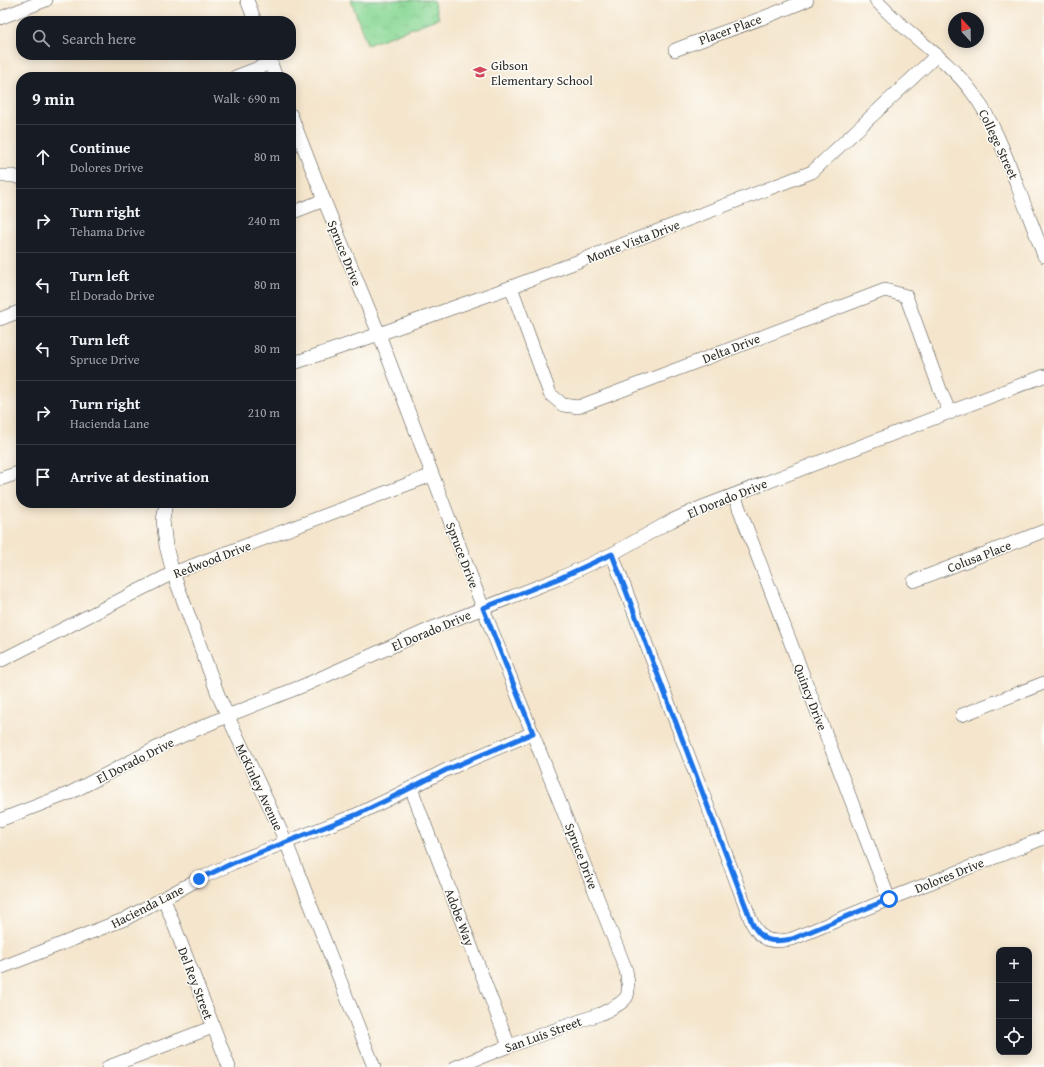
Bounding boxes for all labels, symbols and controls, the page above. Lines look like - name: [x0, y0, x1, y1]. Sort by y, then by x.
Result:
- street label: Placer Place: [696, 9, 764, 50]
- north arrow: [948, 12, 984, 48]
- search box: [16, 16, 296, 60]
- icon: search: [30, 27, 52, 49]
- text: Search here: [62, 28, 136, 49]
- place label: Gibson Elementary School: [491, 56, 593, 90]
- school or university icon: Gibson Elementary School: [472, 64, 488, 80]
- text: 9 min: [32, 86, 74, 111]
- text: Walk · 690 m: [213, 89, 280, 108]
- street label: College Street: [974, 106, 1023, 183]
- text: Continue: [70, 137, 131, 158]
- icon: ahead: [32, 146, 54, 168]
- text: 80 m: [254, 147, 280, 166]
- text: Dolores Drive: [70, 158, 143, 177]
- text: Turn right: [70, 201, 141, 222]
- icon: right: [32, 210, 54, 232]
- text: 240 m: [248, 211, 280, 230]
- street label: Monte Vista Drive: [584, 215, 682, 268]
- street label: Spruce Drive: [323, 217, 366, 289]
- text: Tehama Drive: [70, 222, 145, 241]
- text: Turn left: [70, 265, 129, 286]
- icon: left: [32, 274, 54, 296]
- text: 80 m: [254, 275, 280, 294]
- text: El Dorado Drive: [70, 286, 155, 305]
- text: Turn left: [70, 329, 129, 350]
- street label: Delta Drive: [700, 329, 763, 368]
- icon: left: [32, 338, 54, 360]
- text: 80 m: [254, 339, 280, 358]
- text: Spruce Drive: [70, 350, 140, 369]
- text: Turn right: [70, 393, 141, 414]
- icon: right: [32, 402, 54, 424]
- text: 210 m: [248, 403, 280, 422]
- text: Hacienda Lane: [70, 414, 149, 433]
- icon: arrive: [32, 466, 54, 488]
- text: Arrive at destination: [70, 466, 209, 487]
- street label: El Dorado Drive: [684, 474, 770, 523]
- street label: Spruce Drive: [441, 519, 484, 591]
- street label: Redwood Drive: [171, 536, 254, 583]
- street label: Colusa Place: [944, 536, 1014, 577]
- street label: El Dorado Drive: [389, 605, 474, 656]
- street label: Quincy Drive: [789, 661, 832, 733]
- street label: El Dorado Drive: [93, 733, 177, 788]
- street label: McKinley Avenue: [231, 741, 288, 834]
- street label: Spruce Drive: [560, 820, 603, 892]
- street label: Dolores Drive: [912, 853, 987, 898]
- route end: [190, 870, 208, 888]
- street label: Hacienda Lane: [108, 880, 187, 933]
- street label: Adobe Way: [440, 886, 479, 949]
- route start: [880, 890, 898, 908]
- street label: Del Rey Street: [173, 944, 218, 1023]
- map controls: [996, 947, 1032, 1055]
- button: +: [996, 947, 1032, 983]
- button: −: [996, 983, 1032, 1019]
- street label: San Luis Street: [502, 1012, 585, 1057]
- button: locate: [996, 1019, 1032, 1055]

